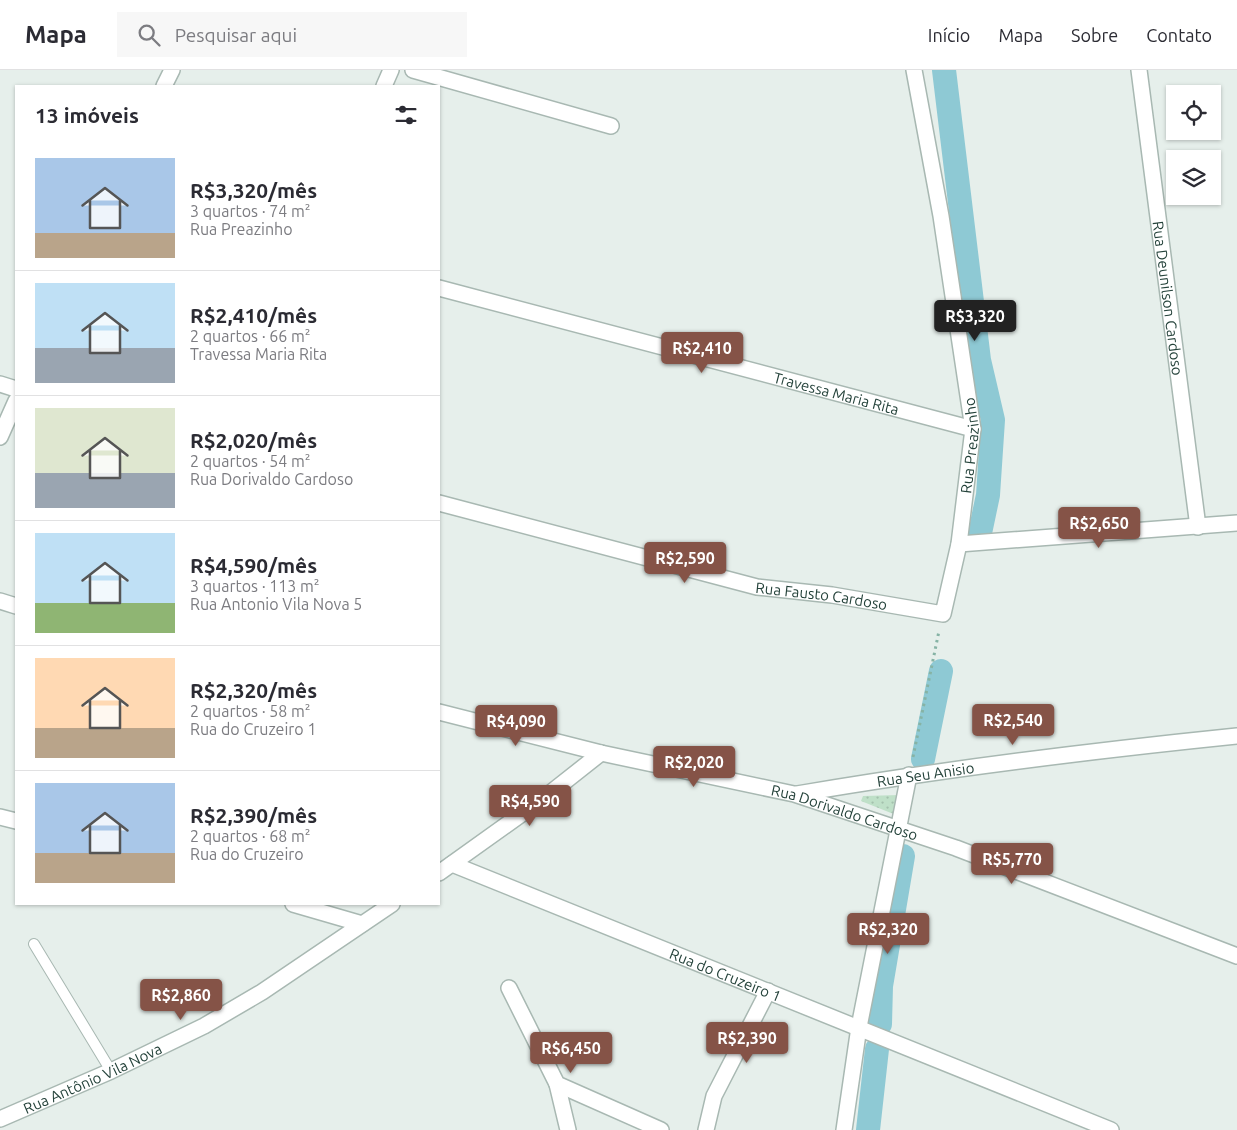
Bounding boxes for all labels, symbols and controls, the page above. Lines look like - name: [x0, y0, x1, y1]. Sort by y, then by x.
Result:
- search box: [117, 12, 467, 57]
- text: Mapa: [25, 21, 87, 48]
- icon: search: [135, 21, 163, 49]
- text: Pesquisar aqui: [175, 24, 297, 46]
- text: Início: [928, 25, 970, 45]
- text: Mapa: [998, 25, 1043, 45]
- text: Sobre: [1071, 25, 1118, 45]
- text: Contato: [1146, 25, 1212, 45]
- map controls: [1166, 85, 1221, 205]
- button: locate: [1166, 85, 1221, 140]
- icon: filters: [392, 101, 420, 129]
- text: 13 imóveis: [35, 103, 139, 127]
- button: layers: [1166, 150, 1221, 205]
- icon: home: [75, 178, 135, 238]
- text: R$3,320/mês: [190, 178, 317, 202]
- text: 3 quartos · 74 m²: [190, 202, 311, 220]
- text: Rua Preazinho: [190, 220, 293, 238]
- street label: Rua Deunilson Cardoso: [1150, 220, 1187, 376]
- pin: R$3,320: [929, 300, 1021, 342]
- icon: home: [75, 303, 135, 363]
- text: R$2,410/mês: [190, 303, 317, 327]
- text: R$3,320: [945, 307, 1005, 325]
- text: 2 quartos · 66 m²: [190, 327, 311, 345]
- pin: R$2,410: [656, 332, 748, 374]
- text: R$2,410: [672, 339, 732, 357]
- text: Travessa Maria Rita: [190, 345, 327, 363]
- street label: Travessa Maria Rita: [772, 368, 901, 418]
- street label: Rua Preazinho: [957, 397, 982, 494]
- icon: home: [75, 428, 135, 488]
- text: R$2,020/mês: [190, 428, 317, 452]
- text: 2 quartos · 54 m²: [190, 452, 311, 470]
- text: Rua Dorivaldo Cardoso: [190, 470, 353, 488]
- pin: R$2,650: [1053, 506, 1145, 549]
- text: R$2,650: [1069, 514, 1129, 532]
- pin: R$2,590: [639, 542, 731, 584]
- text: R$2,590: [655, 549, 715, 567]
- icon: home: [75, 553, 135, 613]
- text: R$4,590/mês: [190, 553, 317, 577]
- text: 3 quartos · 113 m²: [190, 577, 320, 595]
- street label: Rua Fausto Cardoso: [755, 578, 889, 613]
- text: Rua Antonio Vila Nova 5: [190, 595, 362, 613]
- icon: home: [75, 678, 135, 738]
- text: R$2,320/mês: [190, 678, 317, 702]
- text: 2 quartos · 58 m²: [190, 702, 311, 720]
- pin: R$4,090: [470, 704, 562, 747]
- pin: R$2,540: [967, 704, 1059, 746]
- text: R$2,540: [983, 711, 1043, 729]
- text: R$4,090: [486, 712, 546, 730]
- text: Rua do Cruzeiro 1: [190, 720, 316, 738]
- pin: R$2,020: [648, 746, 740, 788]
- text: R$2,020: [664, 753, 724, 771]
- street label: Rua Seu Anisio: [876, 758, 975, 789]
- street label: Rua Dorivaldo Cardoso: [770, 781, 920, 843]
- pin: R$4,590: [484, 784, 576, 827]
- text: R$4,590: [500, 792, 560, 810]
- icon: home: [75, 803, 135, 863]
- text: R$2,390/mês: [190, 803, 317, 827]
- text: 2 quartos · 68 m²: [190, 827, 311, 845]
- pin: R$5,770: [966, 842, 1058, 885]
- text: Rua do Cruzeiro: [190, 845, 304, 863]
- text: R$5,770: [982, 850, 1042, 868]
- pin: R$2,320: [842, 912, 934, 955]
- text: R$2,320: [858, 920, 918, 938]
- street label: Rua do Cruzeiro 1: [667, 944, 784, 1005]
- pin: R$2,860: [135, 978, 227, 1021]
- text: R$2,860: [151, 986, 211, 1004]
- pin: R$2,390: [701, 1022, 793, 1064]
- text: R$2,390: [717, 1029, 777, 1047]
- pin: R$6,450: [525, 1032, 617, 1074]
- street label: Rua Antônio Vila Nova: [21, 1039, 164, 1116]
- text: R$6,450: [541, 1039, 601, 1057]

